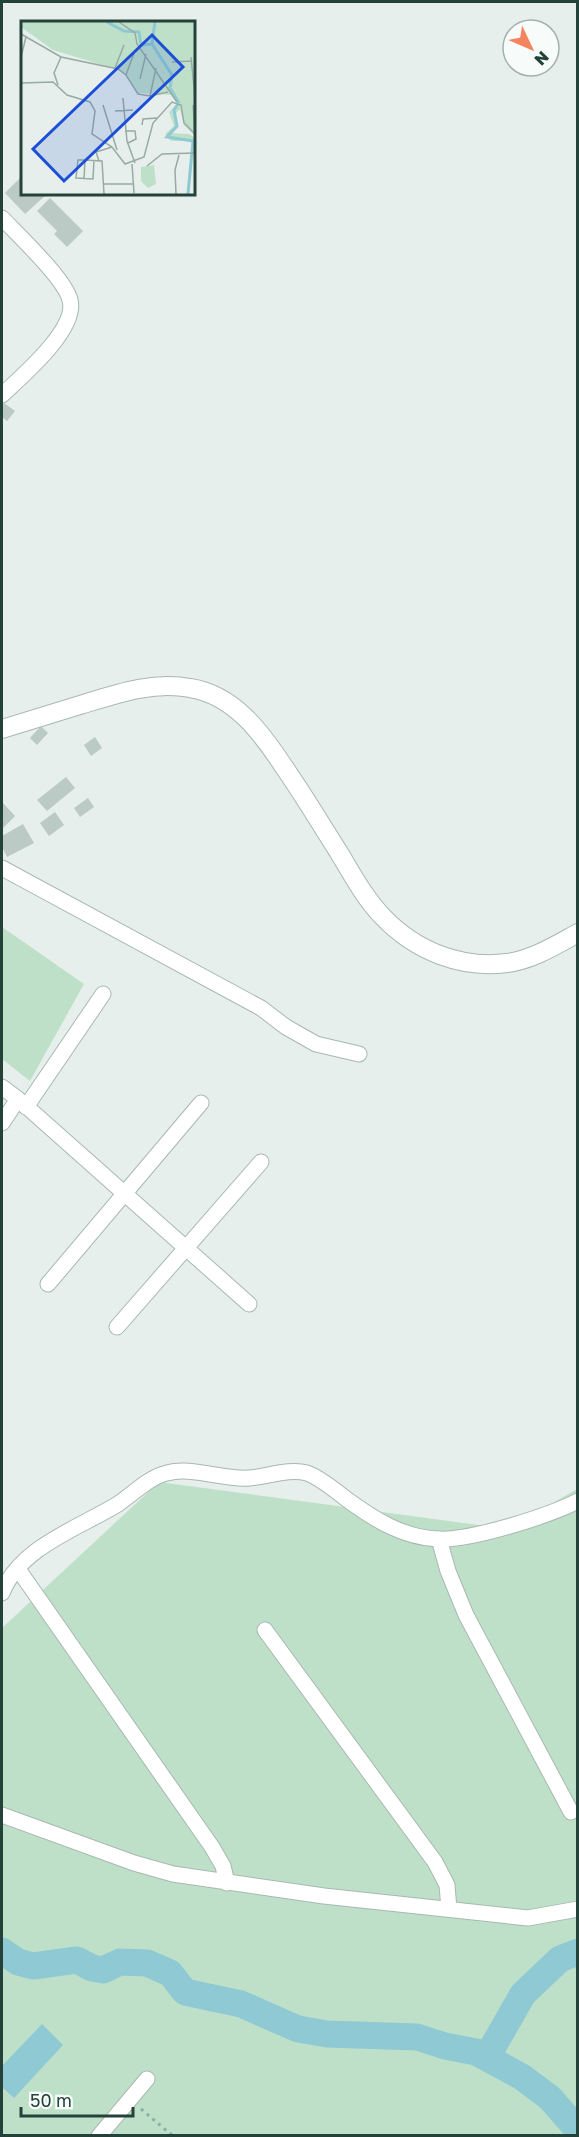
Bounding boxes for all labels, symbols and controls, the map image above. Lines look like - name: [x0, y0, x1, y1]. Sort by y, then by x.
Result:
- north arrow: [501, 18, 561, 78]
- inset map: [21, 21, 195, 195]
- text: N: [530, 47, 553, 70]
- scale bar: [21, 2080, 134, 2118]
- text: 50 m: [30, 2089, 72, 2111]

